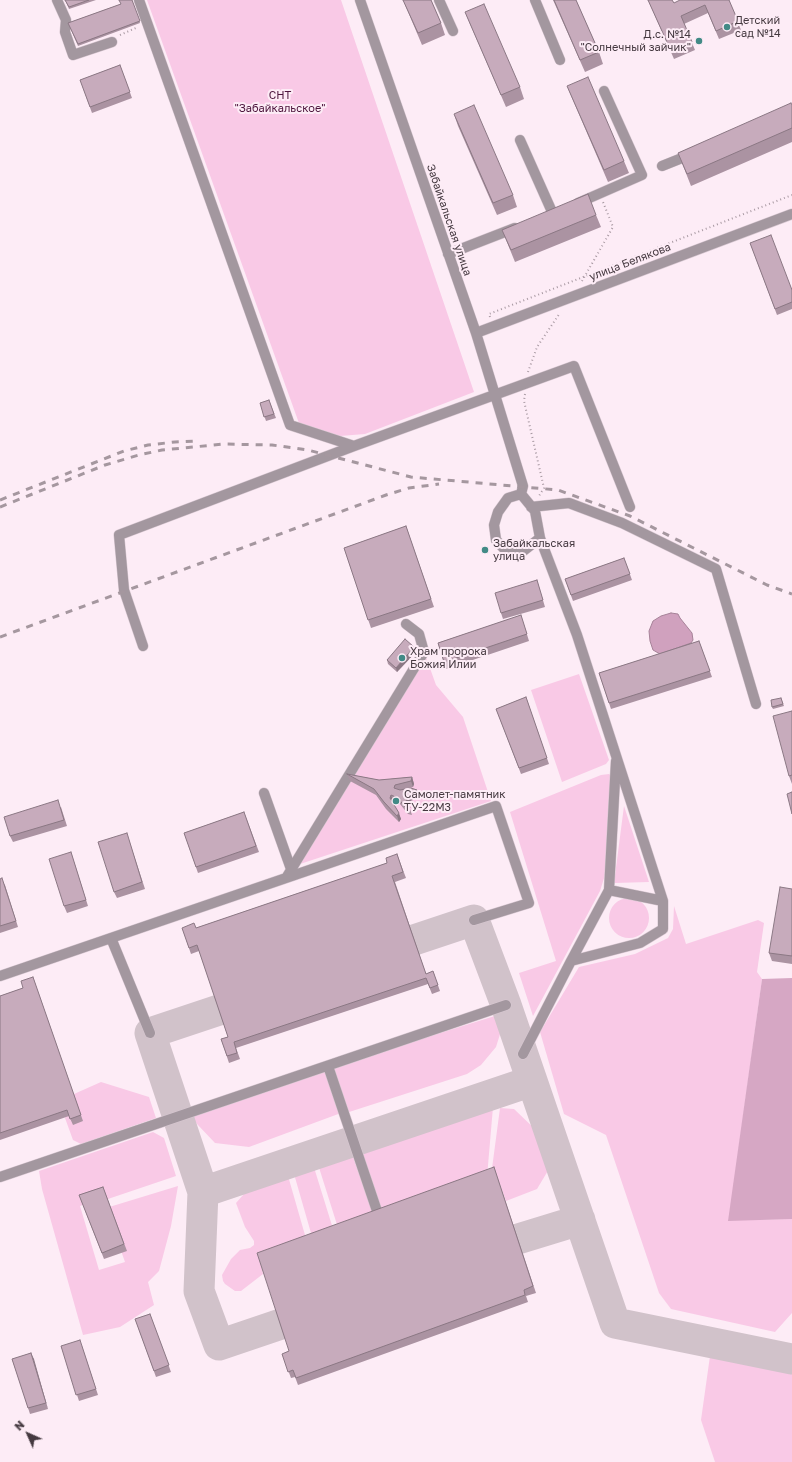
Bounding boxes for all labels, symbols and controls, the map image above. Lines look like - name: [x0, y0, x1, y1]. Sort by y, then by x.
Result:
- place label: Детский сад №14: [735, 14, 781, 40]
- marker: Детский сад №14: [722, 22, 732, 32]
- place label: Д.с. №14 "Солнечный зайчик": [581, 28, 691, 54]
- marker: Д.с. №14 "Солнечный зайчик": [694, 36, 704, 46]
- park label: СНТ "Забайкальское": [234, 89, 326, 115]
- street label: Забайкальская улица: [424, 162, 474, 278]
- street label: улица Белякова: [587, 240, 673, 284]
- place label: Забайкальская улица: [493, 537, 575, 563]
- marker: Забайкальская улица: [480, 545, 490, 555]
- place label: Храм пророка Божия Илии: [410, 645, 487, 671]
- marker: Храм пророка Божия Илии: [397, 653, 407, 663]
- place label: Самолет-памятник ТУ-22М3: [404, 788, 506, 814]
- marker: Самолет-памятник ТУ-22М3: [391, 796, 401, 806]
- north arrow: [8, 1414, 48, 1454]
- text: N: [12, 1418, 27, 1433]

